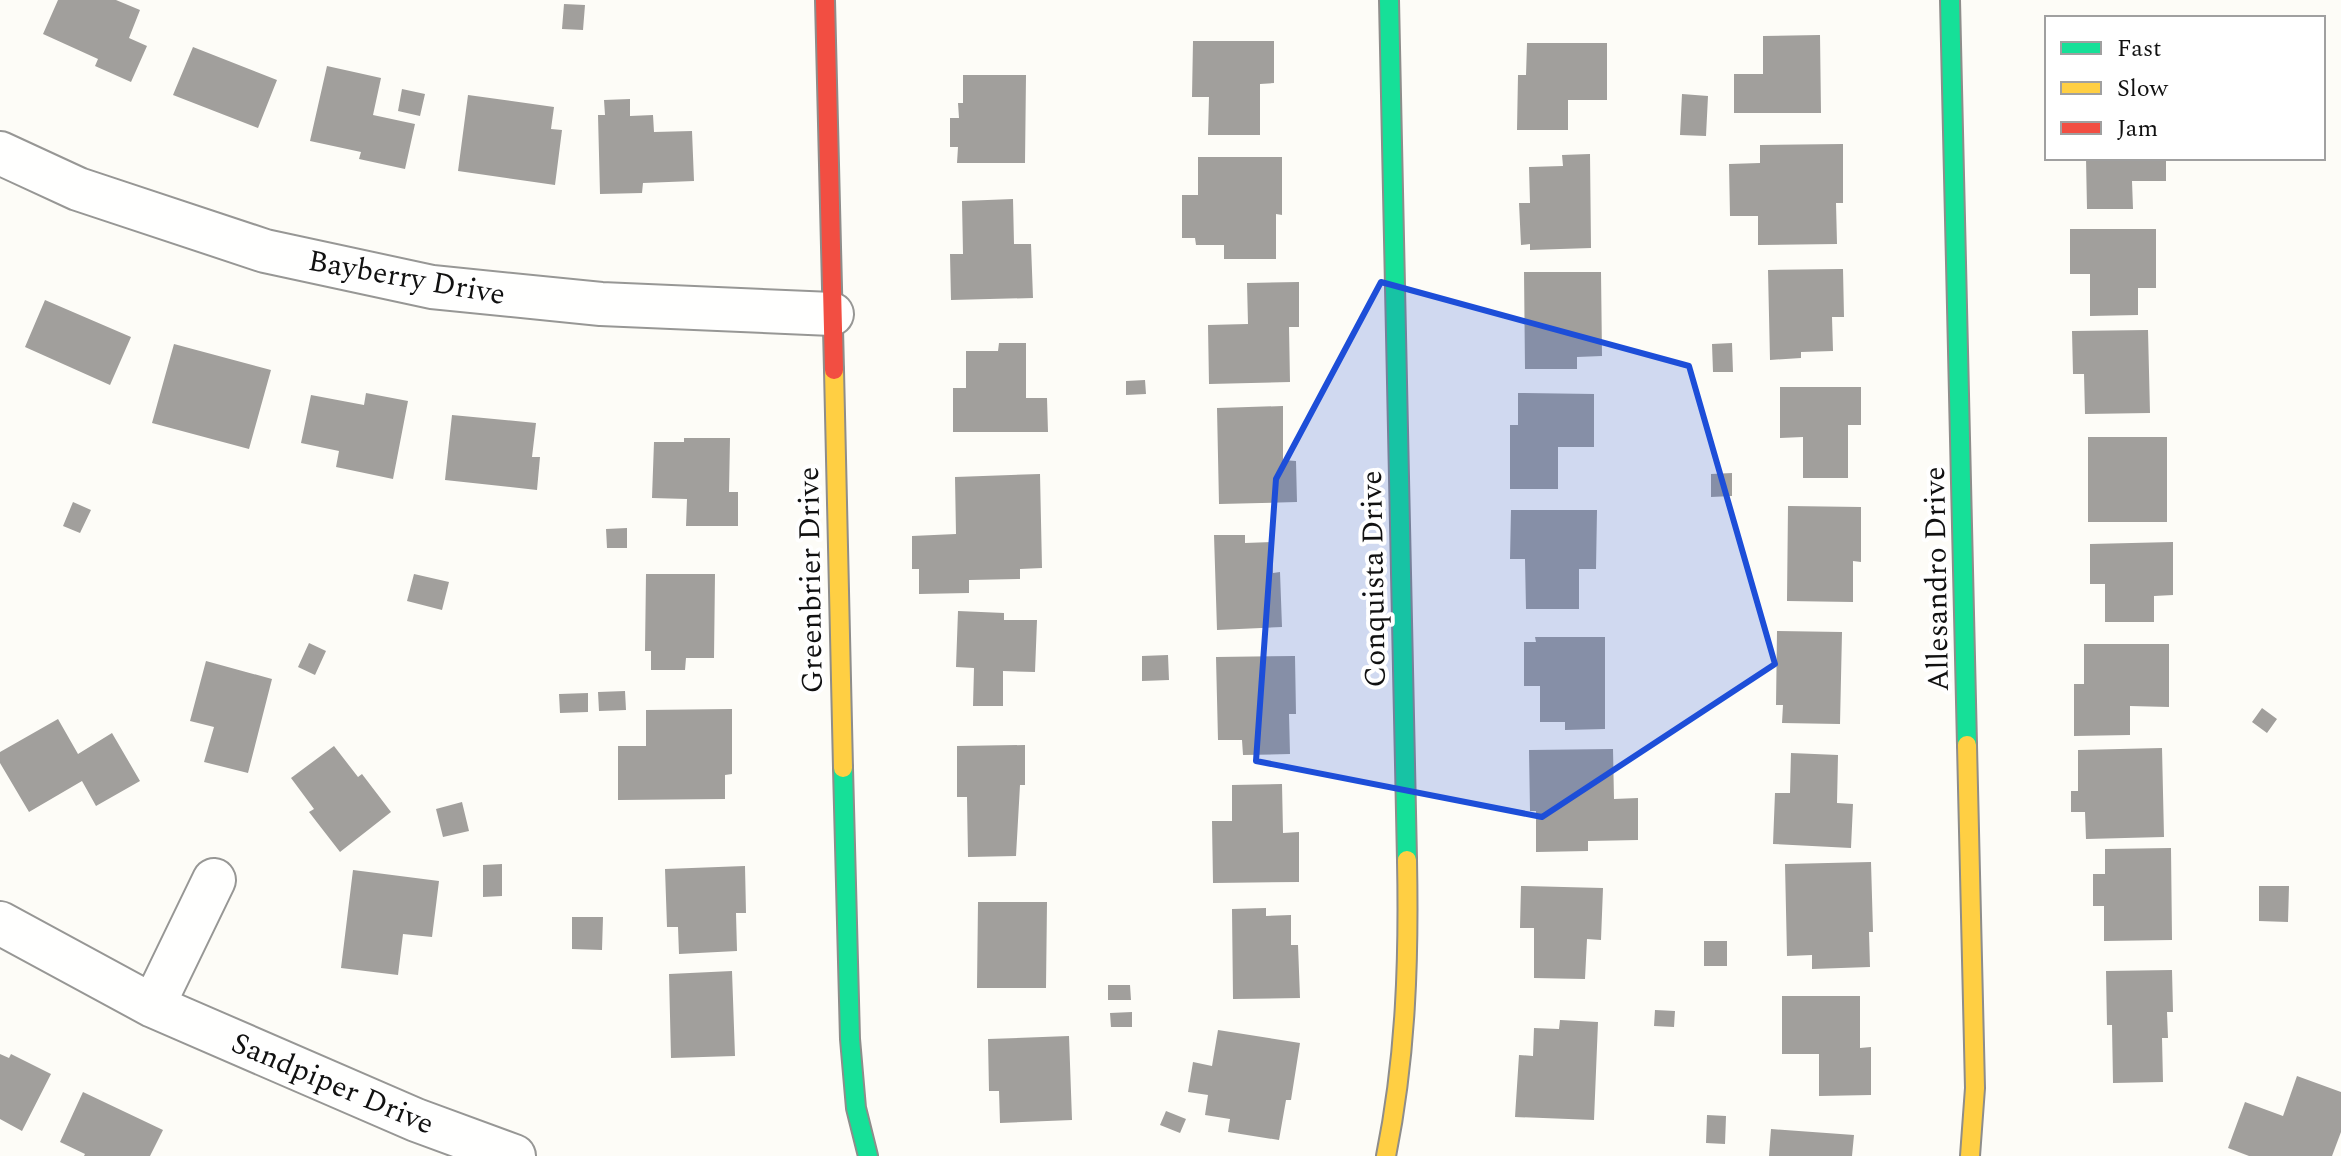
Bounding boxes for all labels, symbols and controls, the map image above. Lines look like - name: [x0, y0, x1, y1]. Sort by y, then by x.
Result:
- legend: [2045, 16, 2325, 160]
- text: Fast: [2117, 31, 2162, 67]
- text: Slow: [2117, 71, 2169, 107]
- text: Jam: [2117, 111, 2158, 147]
- street label: Bayberry Drive: [305, 238, 509, 318]
- street label: Greenbrier Drive: [786, 466, 836, 694]
- street label: Allesandro Drive: [1912, 466, 1962, 692]
- street label: Conquista Drive: [1349, 470, 1399, 688]
- street label: Sandpiper Drive: [224, 1020, 441, 1147]

